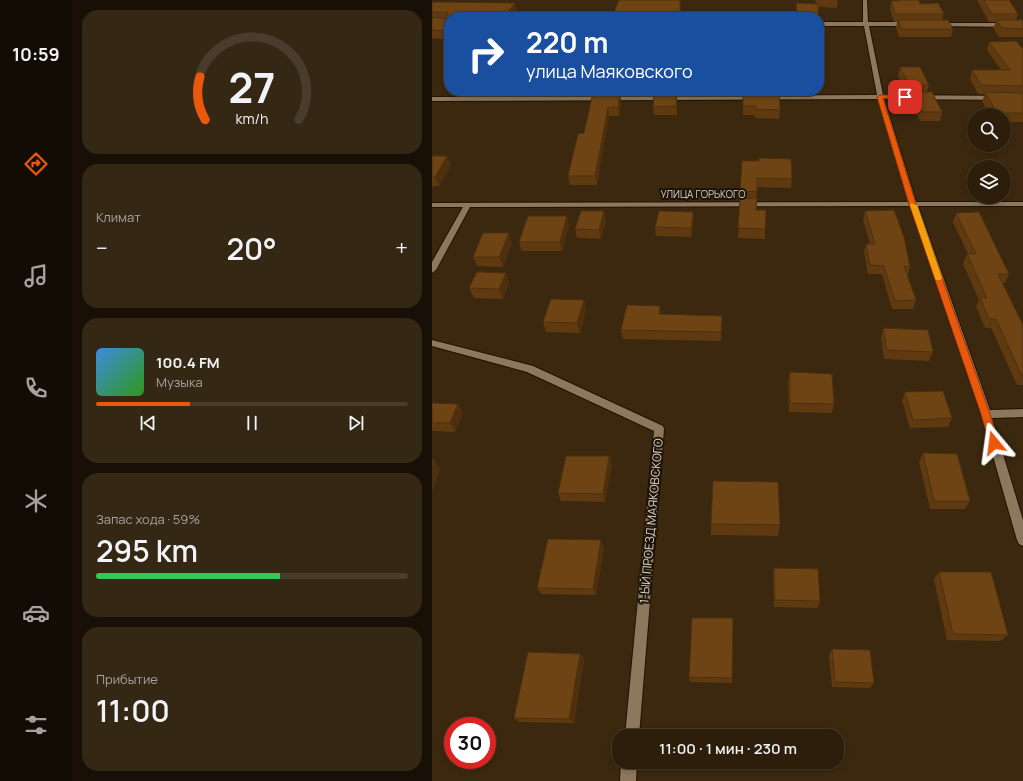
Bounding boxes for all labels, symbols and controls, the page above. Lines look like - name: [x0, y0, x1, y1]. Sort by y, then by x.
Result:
- text: 220 m: [526, 23, 609, 61]
- icon: right: [460, 28, 512, 80]
- text: 10:59: [12, 42, 60, 66]
- text: 27: [229, 59, 275, 115]
- text: улица Маяковского: [526, 59, 693, 83]
- pin: [888, 80, 922, 114]
- icon: arrive: [894, 86, 916, 108]
- map controls: [967, 108, 1011, 204]
- button: search: [967, 108, 1011, 152]
- text: km/h: [235, 109, 269, 128]
- icon: directions: [22, 150, 50, 178]
- button: layers: [967, 160, 1011, 204]
- street label: УЛИЦА ГОРЬКОГО: [661, 187, 745, 201]
- text: Климат: [96, 208, 141, 226]
- text: 20°: [226, 228, 277, 269]
- text: −: [96, 233, 108, 263]
- text: +: [395, 233, 408, 263]
- icon: music: [22, 262, 50, 290]
- text: 100.4 FM: [156, 352, 220, 373]
- text: Музыка: [156, 373, 203, 391]
- icon: phone: [22, 374, 50, 402]
- icon: previous: [137, 412, 159, 434]
- icon: pause: [241, 412, 263, 434]
- icon: next: [345, 412, 367, 434]
- position arrow: [973, 422, 1015, 464]
- street label: 1-ЫЙ ПРОЕЗД МАЯКОВСКОГО: [635, 437, 667, 604]
- icon: climate: [22, 487, 50, 515]
- text: Запас хода · 59%: [96, 510, 200, 528]
- text: 295 km: [96, 530, 198, 571]
- icon: car: [22, 599, 50, 627]
- text: Прибытие: [96, 670, 158, 688]
- text: 11:00: [96, 690, 170, 731]
- icon: filters: [22, 711, 50, 739]
- speed limit sign: 30: [444, 717, 496, 769]
- text: 11:00 · 1 мин · 230 m: [659, 738, 797, 759]

